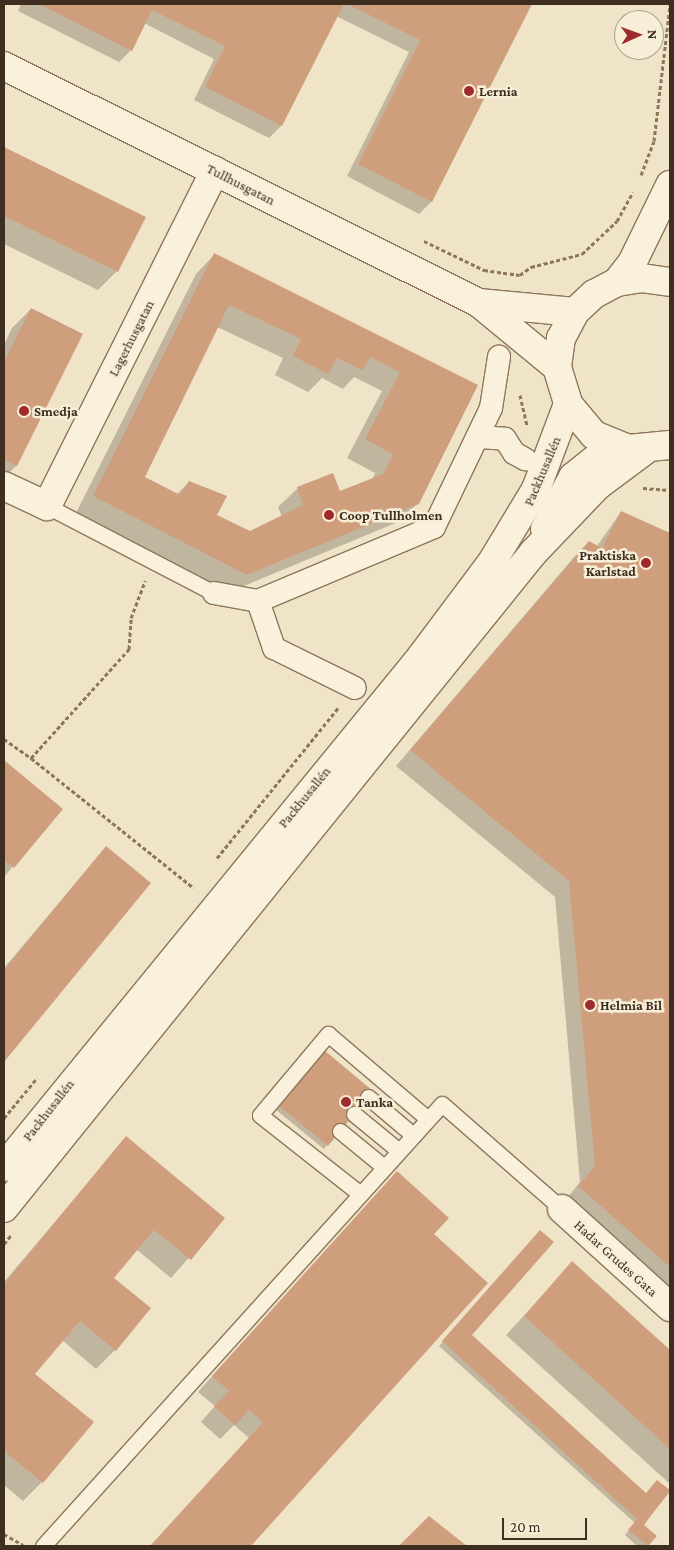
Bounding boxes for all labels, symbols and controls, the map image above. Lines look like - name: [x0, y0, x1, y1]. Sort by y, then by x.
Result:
- north arrow: [614, 10, 664, 60]
- text: N: [645, 29, 661, 40]
- place label: Lernia: [479, 83, 518, 99]
- marker: Lernia: [463, 85, 475, 97]
- street label: Tullhusgatan: [204, 160, 278, 208]
- street label: Lagerhusgatan: [105, 297, 157, 379]
- place label: Smedja: [34, 403, 78, 419]
- marker: Smedja: [18, 405, 30, 417]
- street label: Packhusallén: [520, 434, 564, 508]
- place label: Coop Tullholmen: [339, 507, 443, 523]
- marker: Coop Tullholmen: [323, 509, 335, 521]
- place label: Praktiska Karlstad: [579, 547, 636, 580]
- marker: Praktiska Karlstad: [640, 557, 652, 569]
- street label: Packhusallén: [274, 763, 334, 831]
- place label: Helmia Bil: [600, 997, 662, 1013]
- marker: Helmia Bil: [584, 999, 596, 1011]
- street label: Packhusallén: [19, 1076, 77, 1144]
- place label: Tanka: [356, 1094, 393, 1110]
- marker: Tanka: [340, 1096, 352, 1108]
- street label: Hadar Grudes Gata: [571, 1216, 661, 1300]
- scale bar: [504, 1508, 589, 1540]
- text: 20 m: [510, 1519, 541, 1535]

